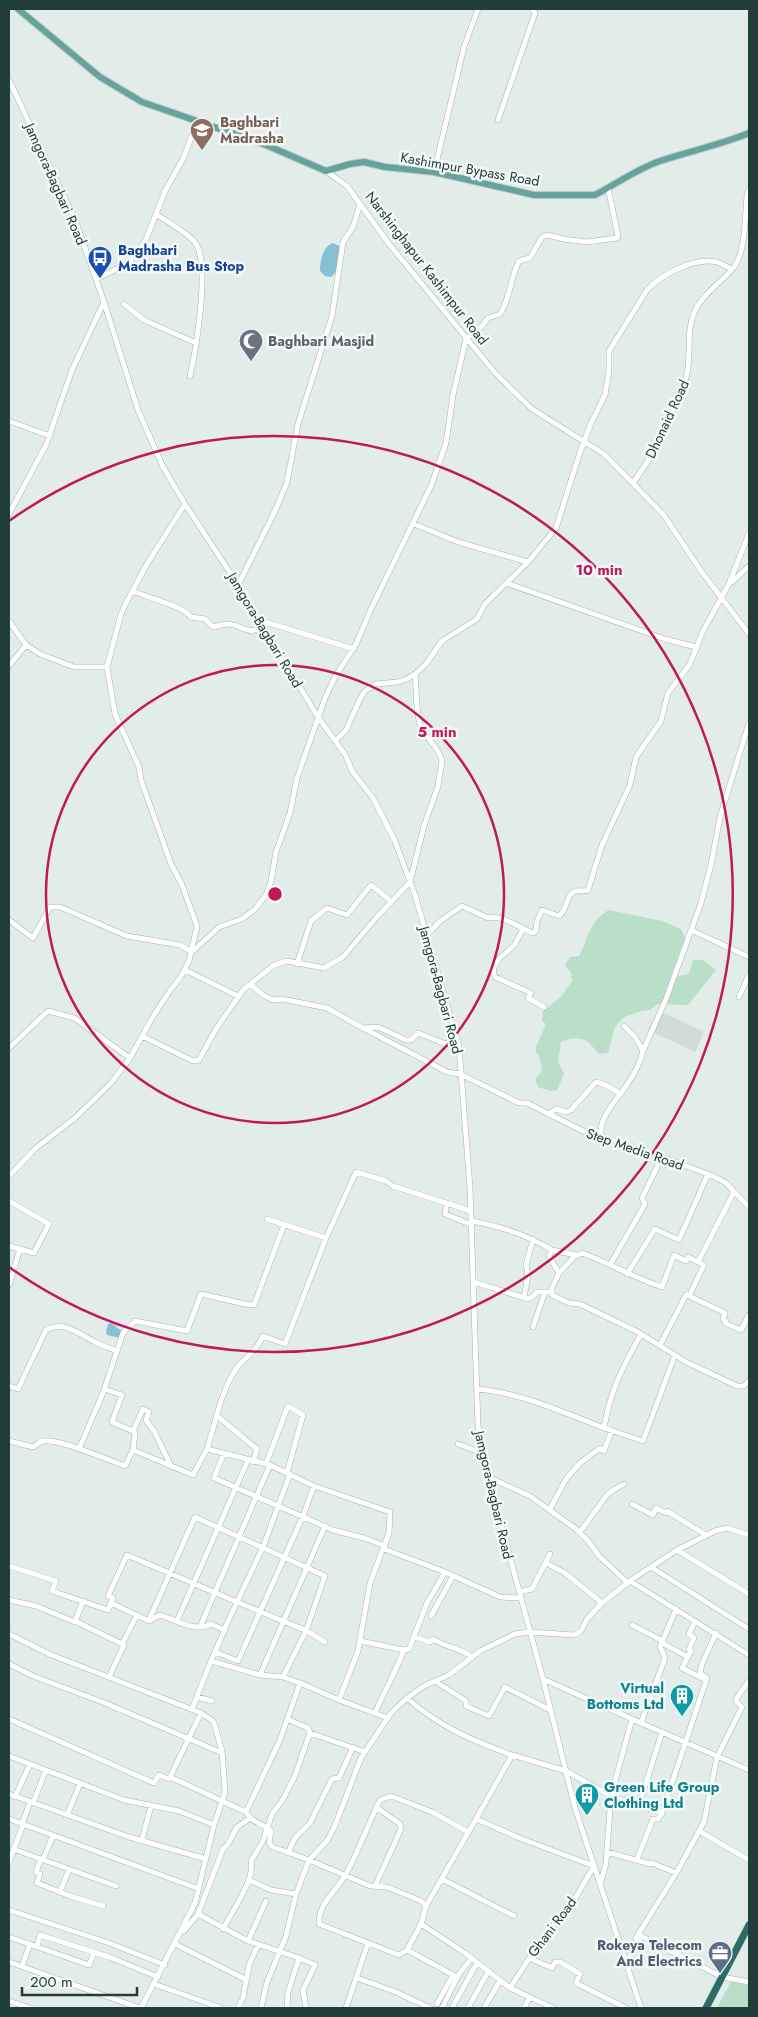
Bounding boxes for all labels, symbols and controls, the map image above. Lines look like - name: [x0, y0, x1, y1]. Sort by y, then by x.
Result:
- place label: Baghbari Madrasha: [220, 112, 284, 148]
- school or university icon: Baghbari Madrasha: [189, 117, 215, 151]
- street label: Jamgora-Bagbari Road: [19, 118, 92, 248]
- street label: Kashimpur Bypass Road: [399, 147, 541, 191]
- street label: Narshinghapur Kashimpur Road: [361, 187, 493, 349]
- place label: Baghbari Madrasha Bus Stop: [118, 240, 244, 276]
- bus stop icon: Baghbari Madrasha Bus Stop: [87, 245, 113, 279]
- mosque icon: Baghbari Masjid: [238, 328, 264, 362]
- place label: Baghbari Masjid: [268, 331, 374, 351]
- street label: Dhonaid Road: [640, 376, 694, 462]
- text: 10 min: [575, 559, 623, 581]
- street label: Jamgora-Bagbari Road: [222, 567, 307, 691]
- text: 5 min: [417, 721, 457, 743]
- centre of rings: [266, 885, 284, 903]
- street label: Jamgora-Bagbari Road: [414, 922, 468, 1056]
- street label: Step Media Road: [584, 1123, 686, 1175]
- street label: Jamgora-Bagbari Road: [469, 1427, 519, 1561]
- place label: Virtual Bottoms Ltd: [587, 1678, 664, 1714]
- building icon: Virtual Bottoms Ltd: [669, 1683, 695, 1717]
- place label: Green Life Group Clothing Ltd: [604, 1777, 720, 1813]
- building icon: Green Life Group Clothing Ltd: [574, 1782, 600, 1816]
- street label: Ghani Road: [523, 1893, 581, 1961]
- place label: Rokeya Telecom And Electrics: [597, 1935, 703, 1971]
- office icon: Rokeya Telecom And Electrics: [707, 1940, 733, 1974]
- scale bar: [22, 1964, 138, 1996]
- text: 200 m: [30, 1971, 73, 1993]

